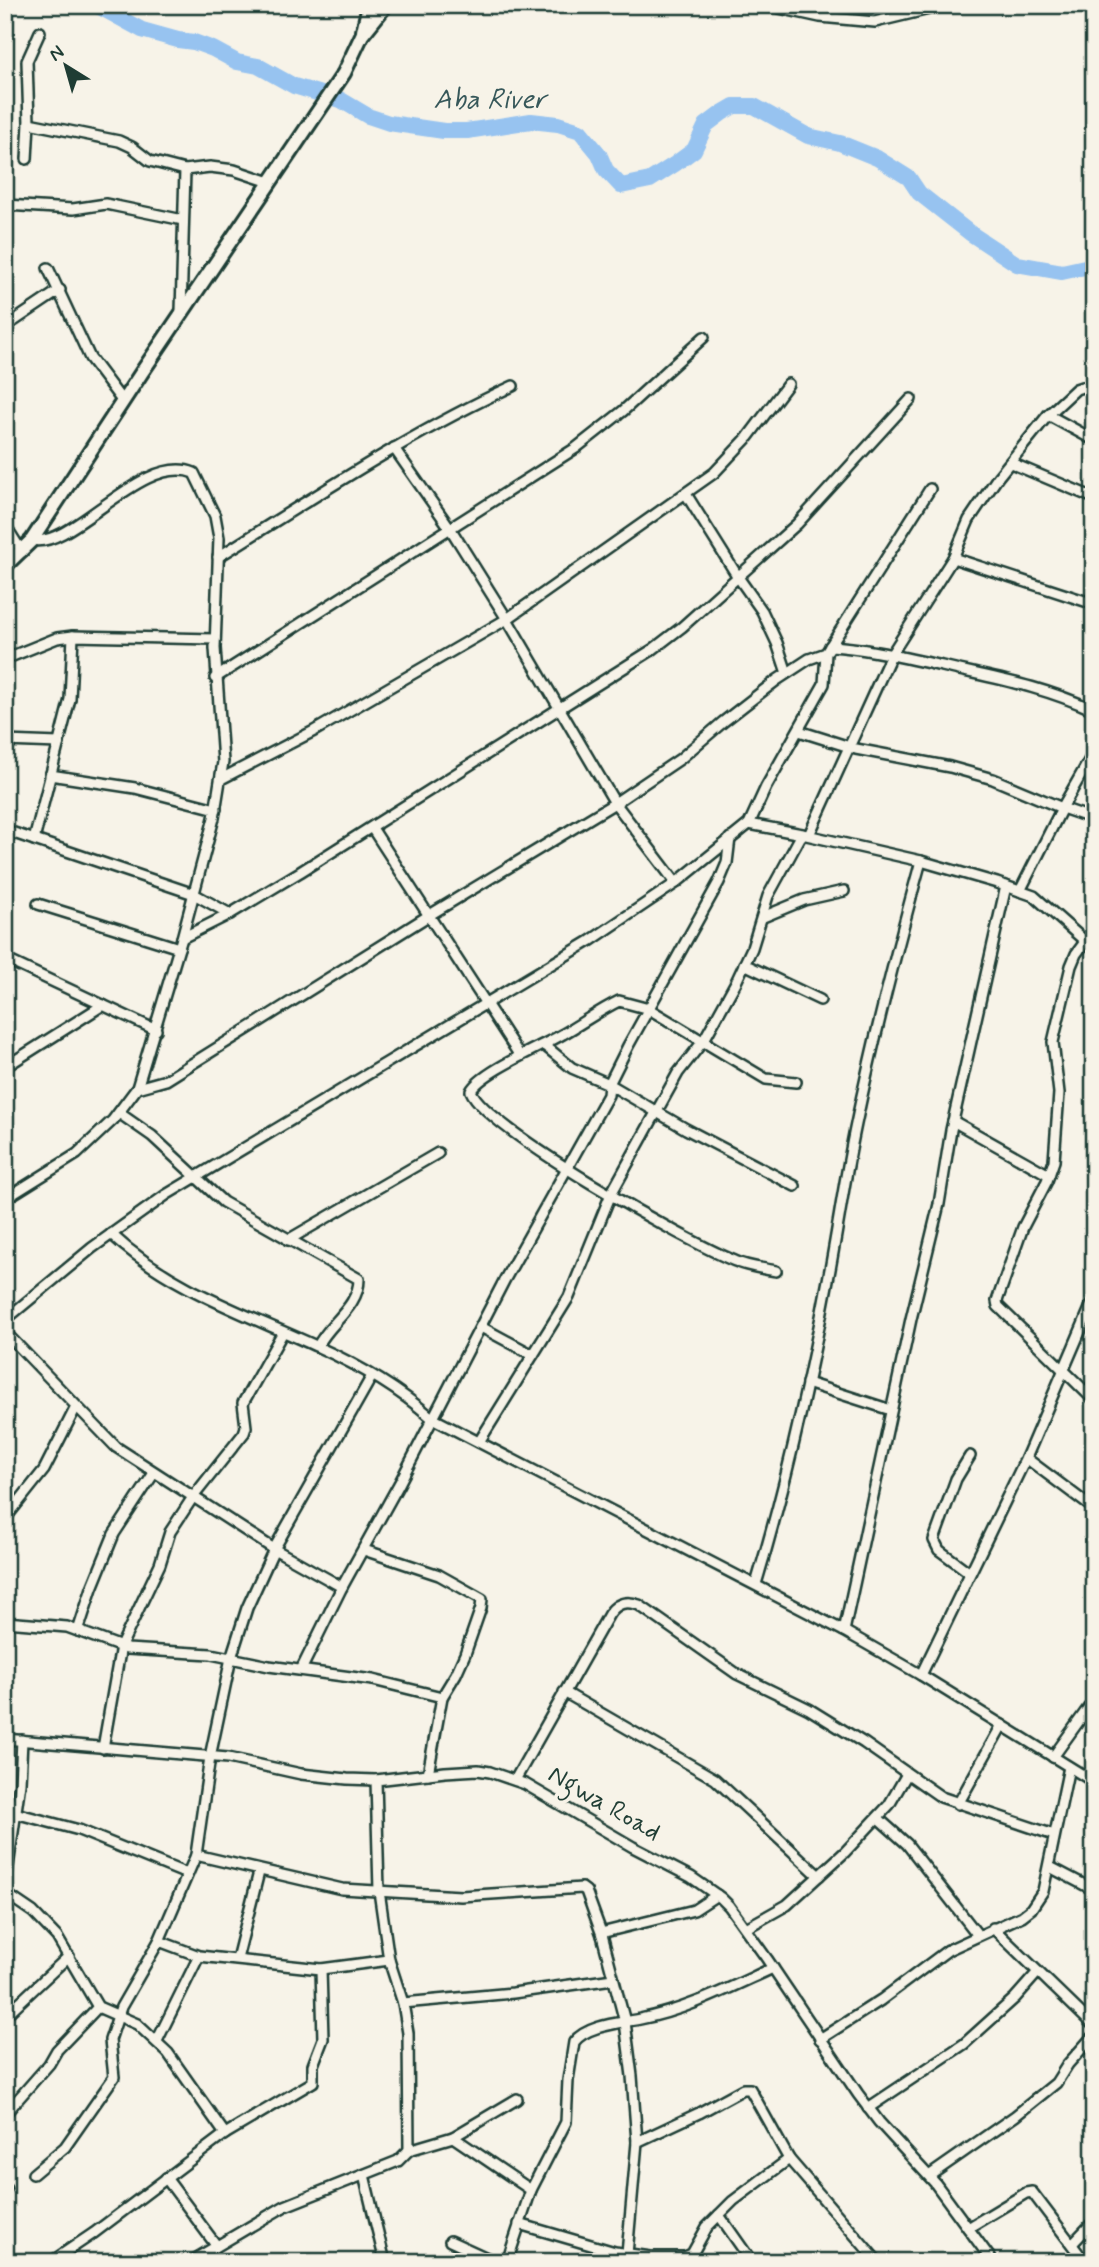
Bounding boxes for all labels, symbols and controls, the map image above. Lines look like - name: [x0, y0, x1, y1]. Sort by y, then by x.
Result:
- north arrow: [32, 32, 102, 102]
- text: N: [44, 40, 69, 67]
- water label: Aba River: [434, 82, 550, 119]
- street label: Ngwa Road: [540, 1758, 667, 1853]

